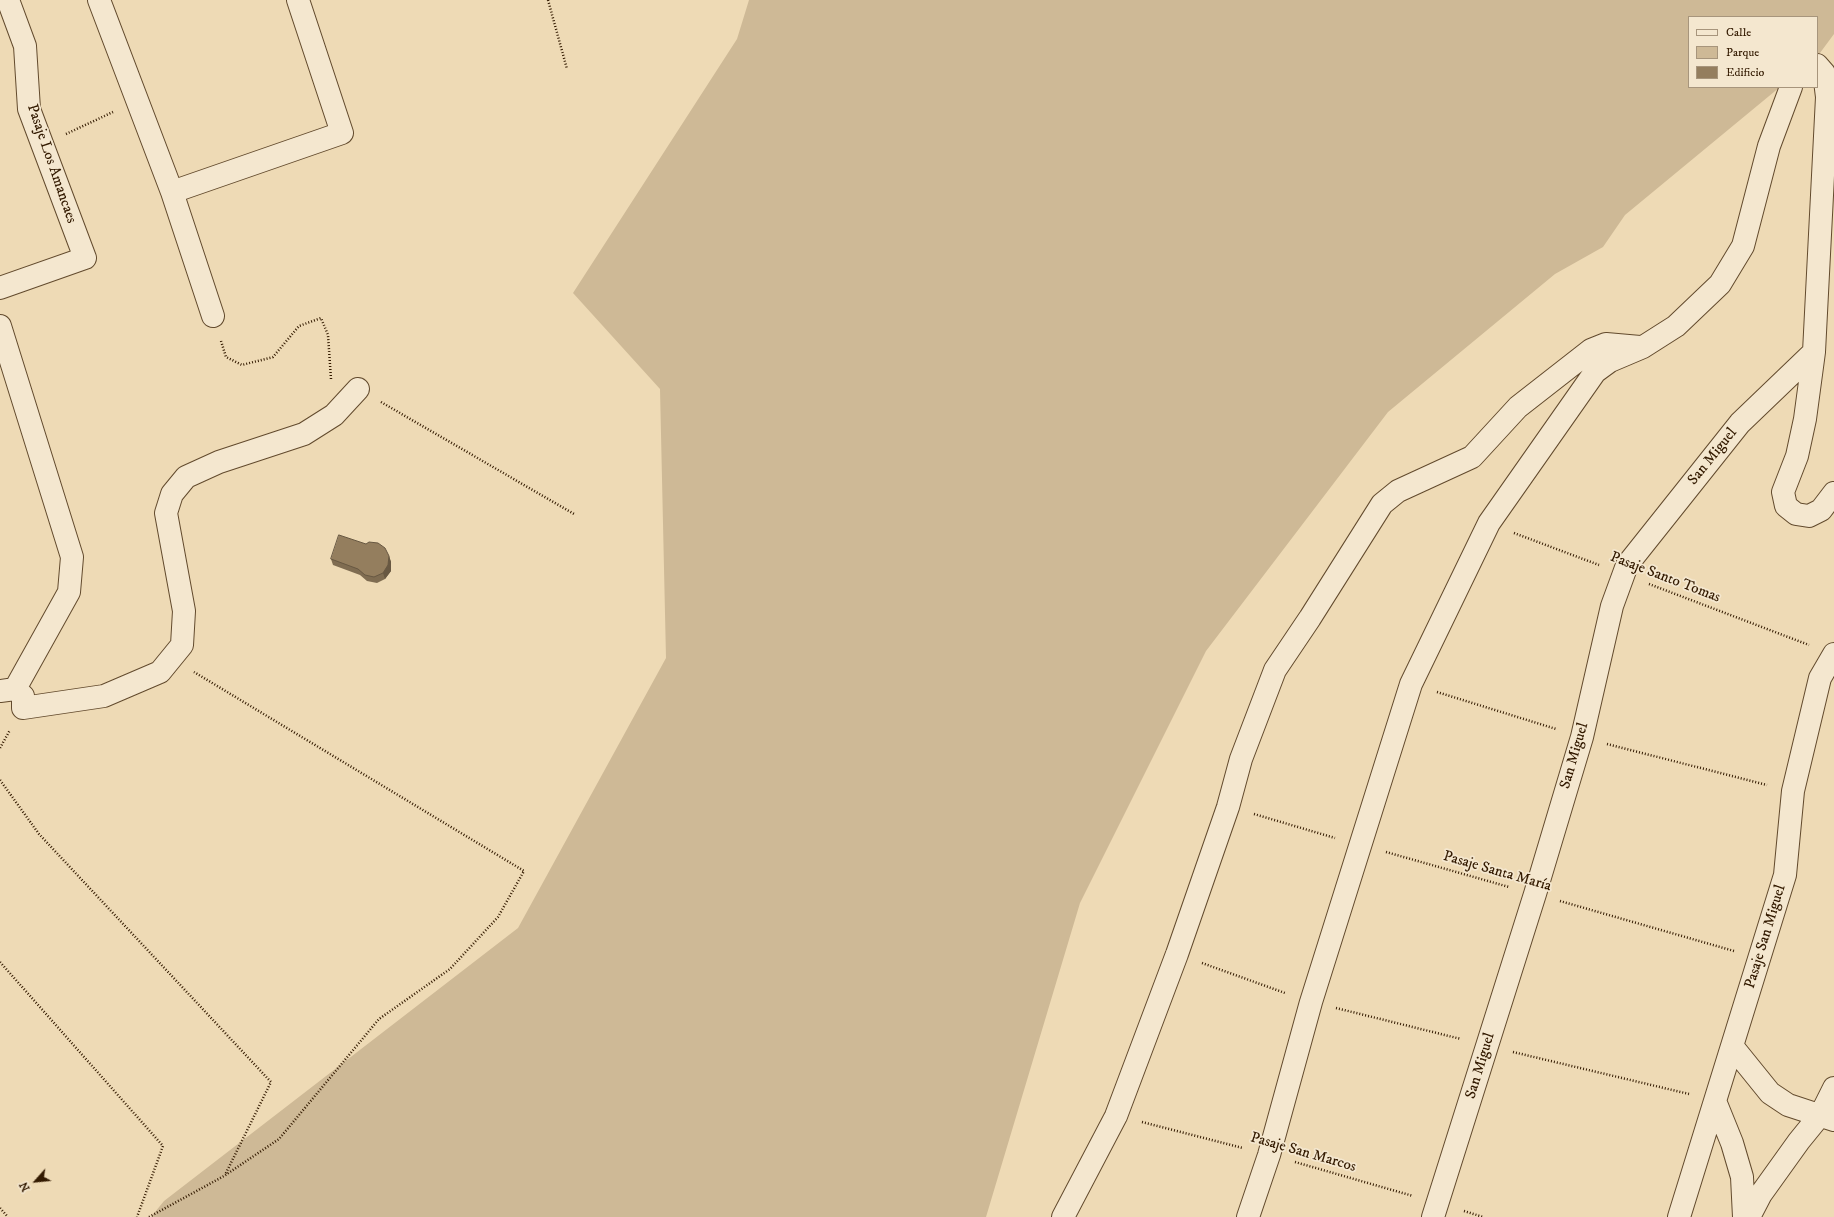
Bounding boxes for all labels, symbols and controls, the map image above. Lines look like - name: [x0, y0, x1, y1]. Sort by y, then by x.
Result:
- legend: [1688, 16, 1818, 88]
- text: Calle: [1726, 25, 1751, 40]
- text: Parque: [1726, 45, 1759, 60]
- text: Edificio: [1726, 65, 1764, 80]
- street label: Pasaje Los Amancaes: [22, 102, 80, 226]
- street label: San Miguel: [1685, 425, 1741, 489]
- street label: Pasaje Santo Tomas: [1607, 549, 1723, 607]
- street label: San Miguel: [1557, 721, 1593, 791]
- street label: Pasaje Santa María: [1441, 848, 1553, 896]
- street label: Pasaje San Miguel: [1742, 883, 1790, 991]
- street label: San Miguel: [1462, 1031, 1500, 1101]
- street label: Pasaje San Marcos: [1248, 1129, 1358, 1177]
- north arrow: [16, 1161, 56, 1201]
- text: N: [17, 1179, 34, 1194]

